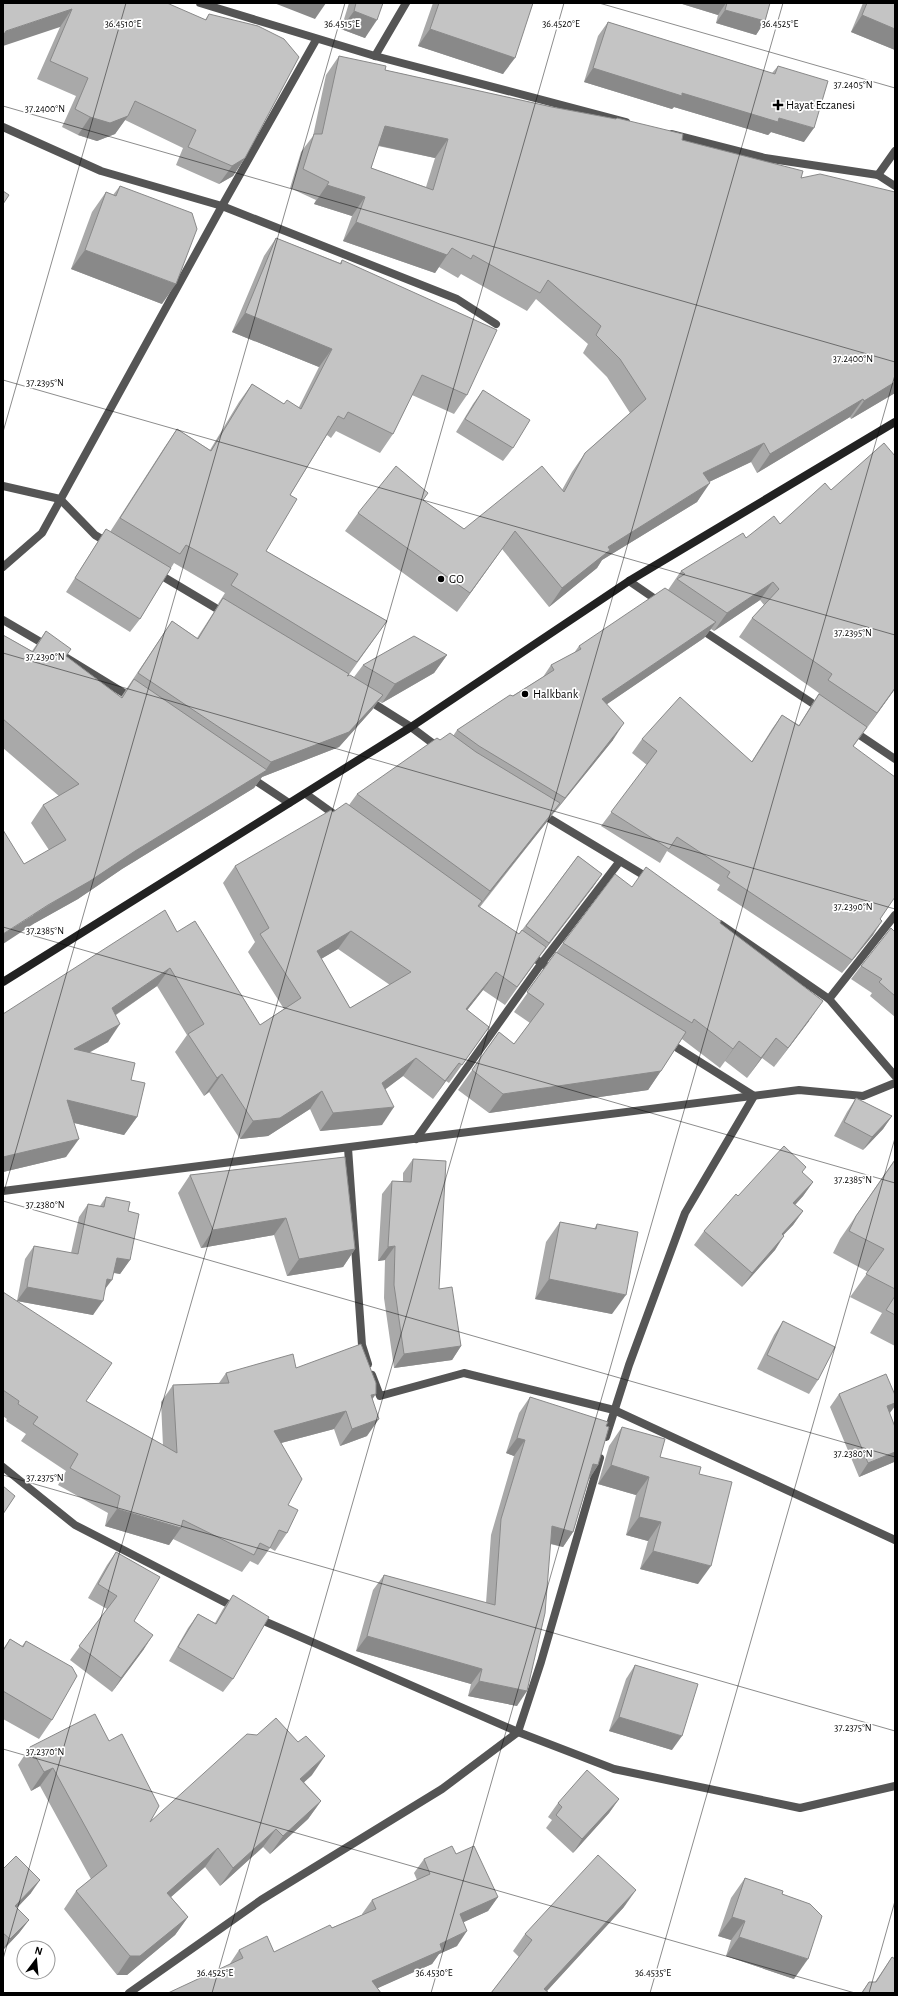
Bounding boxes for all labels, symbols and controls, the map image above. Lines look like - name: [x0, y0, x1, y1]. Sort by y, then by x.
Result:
- text: 36.4510°E: [105, 19, 141, 29]
- text: 36.4515°E: [324, 19, 360, 29]
- text: 36.4520°E: [542, 19, 580, 29]
- text: 36.4525°E: [762, 19, 798, 29]
- text: 37.2405°N: [833, 80, 873, 90]
- place label: Hayat Eczanesi: [786, 99, 855, 112]
- marker: Hayat Eczanesi: [773, 100, 783, 110]
- text: 37.2400°N: [25, 104, 65, 114]
- text: 37.2400°N: [833, 354, 873, 364]
- text: 37.2395°N: [26, 378, 64, 388]
- place label: GO: [449, 573, 464, 585]
- marker: GO: [436, 574, 446, 584]
- text: 37.2395°N: [834, 628, 872, 638]
- text: 37.2390°N: [26, 652, 65, 662]
- place label: Halkbank: [533, 688, 579, 700]
- marker: Halkbank: [520, 689, 530, 699]
- text: 37.2390°N: [834, 902, 873, 912]
- text: 37.2385°N: [26, 926, 64, 936]
- text: 37.2385°N: [834, 1175, 872, 1185]
- text: 37.2380°N: [25, 1200, 65, 1210]
- text: 37.2380°N: [833, 1449, 873, 1459]
- text: 37.2375°N: [26, 1473, 64, 1483]
- text: 37.2375°N: [834, 1723, 872, 1733]
- text: 37.2370°N: [26, 1747, 64, 1757]
- north arrow: [16, 1940, 56, 1980]
- text: N: [33, 1945, 44, 1957]
- text: 36.4525°E: [197, 1968, 233, 1978]
- text: 36.4530°E: [415, 1968, 453, 1978]
- text: 36.4535°E: [635, 1968, 671, 1978]

